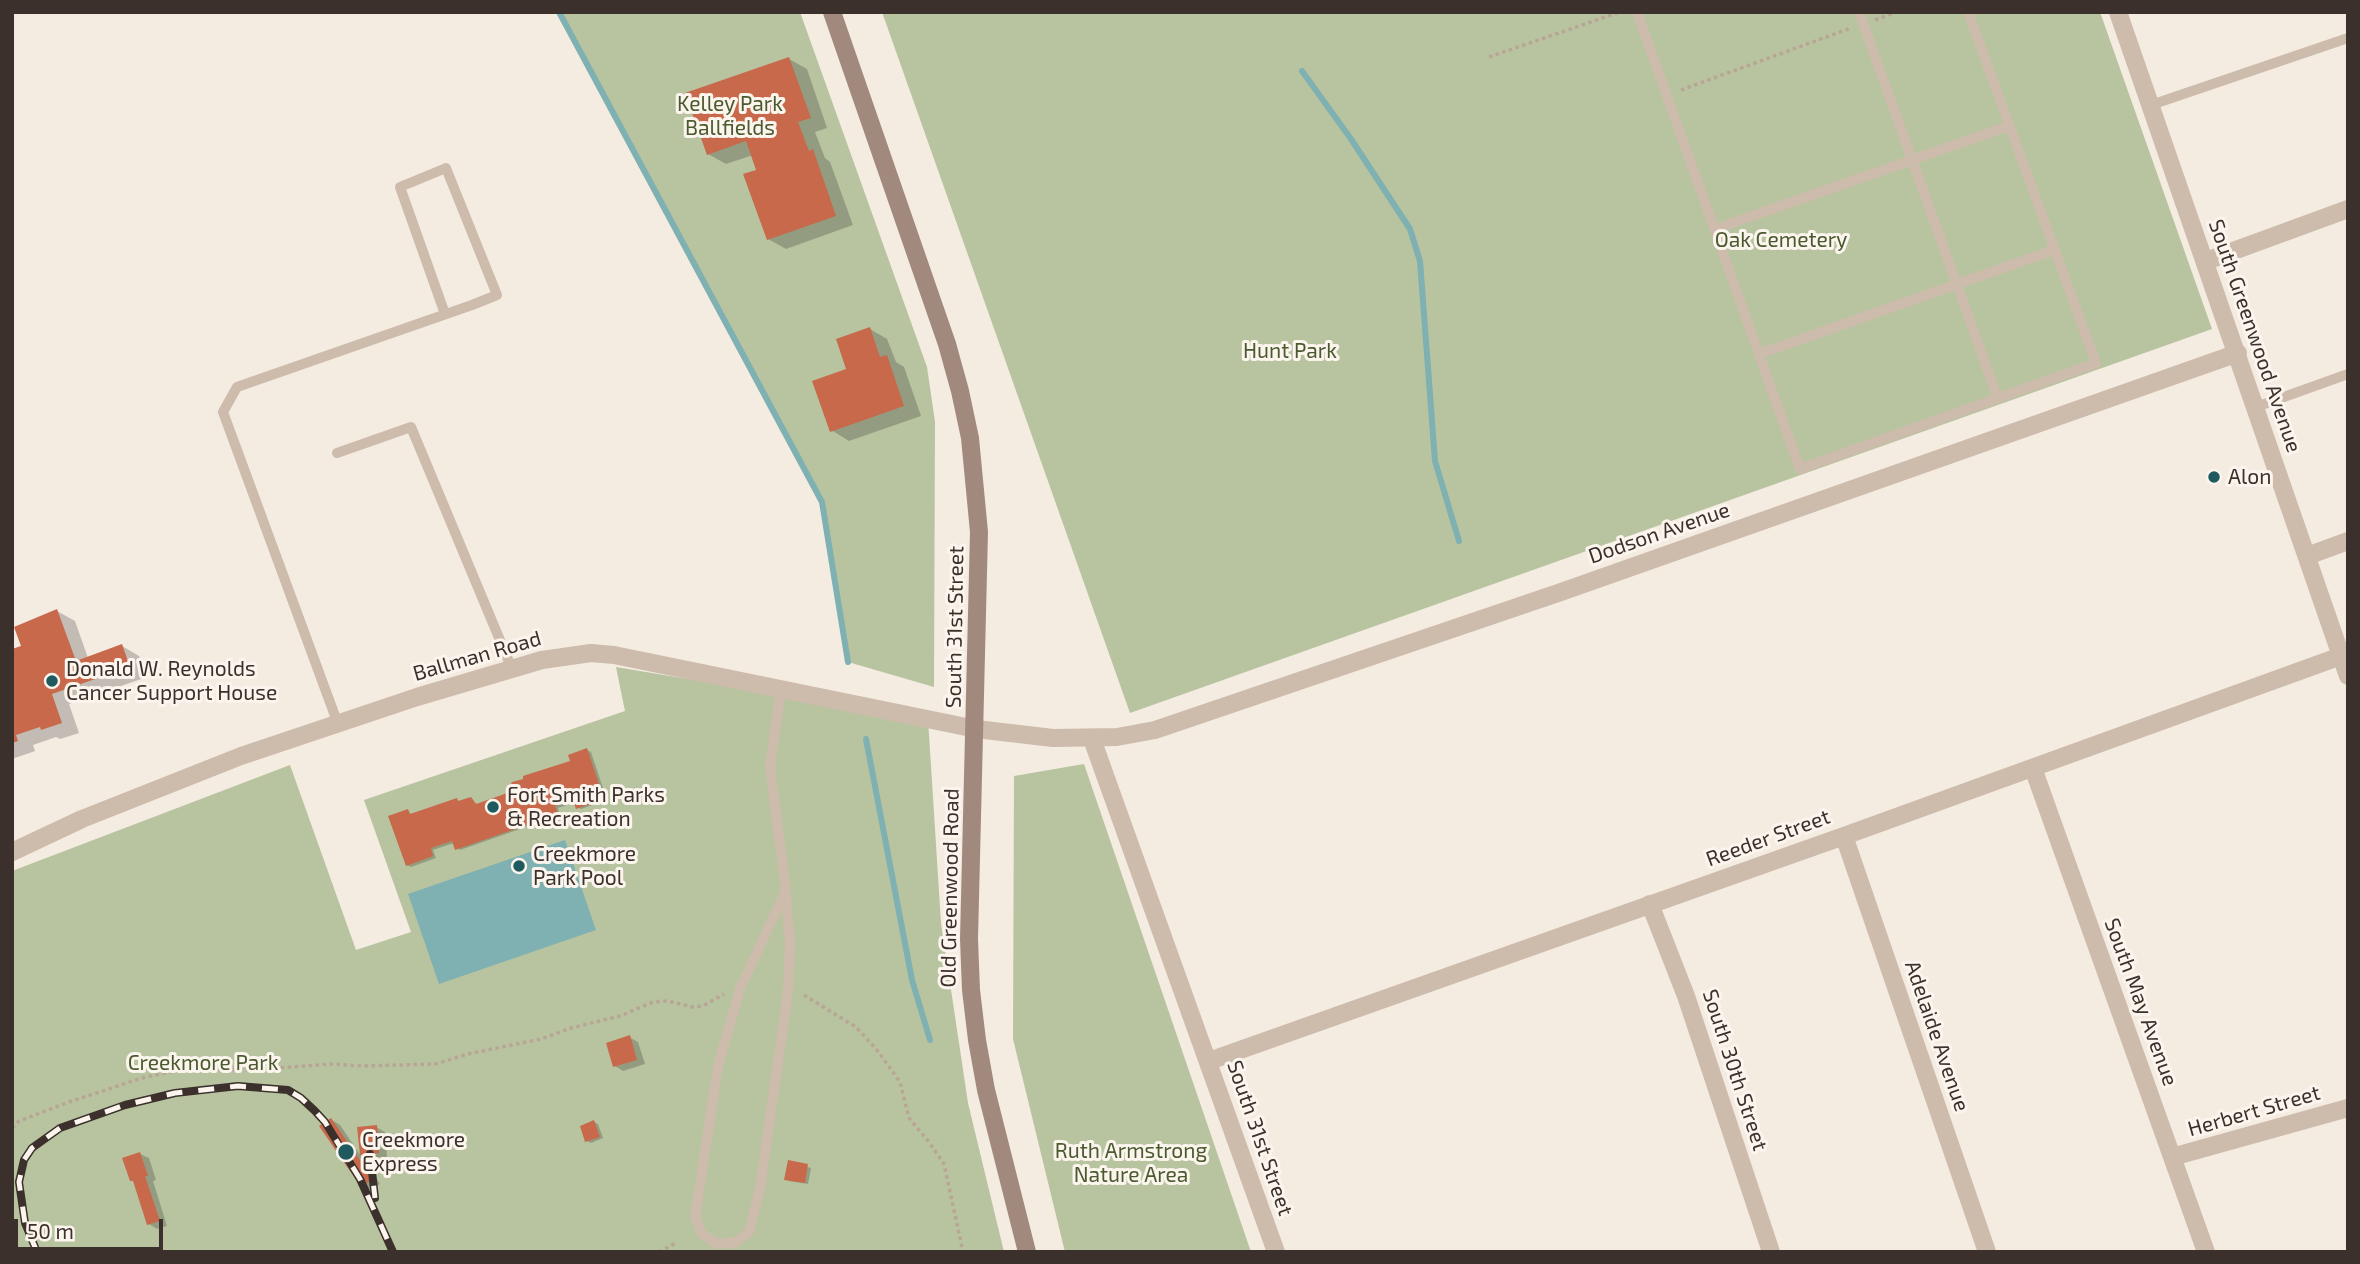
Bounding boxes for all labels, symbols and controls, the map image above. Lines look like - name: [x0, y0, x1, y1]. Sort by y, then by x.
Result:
- park label: Kelley Park Ballfields: [677, 91, 783, 141]
- street label: South Greenwood Avenue: [2203, 216, 2307, 456]
- park label: Oak Cemetery: [1715, 227, 1847, 253]
- park label: Hunt Park: [1243, 338, 1337, 364]
- place label: Alon: [2228, 464, 2271, 490]
- marker: Alon: [2206, 469, 2222, 485]
- street label: Dodson Avenue: [1585, 497, 1733, 569]
- street label: South 31st Street: [941, 546, 969, 708]
- street label: Ballman Road: [410, 626, 544, 686]
- place label: Donald W. Reynolds Cancer Support House: [66, 656, 277, 706]
- marker: Donald W. Reynolds Cancer Support House: [44, 673, 60, 689]
- place label: Fort Smith Parks & Recreation: [507, 782, 665, 832]
- street label: Old Greenwood Road: [936, 788, 964, 988]
- marker: Fort Smith Parks & Recreation: [485, 799, 501, 815]
- street label: Reeder Street: [1703, 804, 1833, 872]
- place label: Creekmore Park Pool: [533, 841, 636, 891]
- marker: Creekmore Park Pool: [511, 858, 527, 874]
- street label: South May Avenue: [2099, 915, 2183, 1089]
- street label: Adelaide Avenue: [1899, 957, 1975, 1115]
- street label: South 30th Street: [1697, 986, 1773, 1154]
- park label: Creekmore Park: [128, 1050, 278, 1076]
- street label: South 31st Street: [1222, 1057, 1298, 1219]
- street label: Herbert Street: [2185, 1080, 2323, 1142]
- place label: Creekmore Express: [362, 1127, 465, 1177]
- park label: Ruth Armstrong Nature Area: [1055, 1138, 1207, 1188]
- marker: Creekmore Express: [336, 1142, 356, 1162]
- scale bar: [18, 1204, 166, 1248]
- text: 50 m: [27, 1218, 74, 1243]

